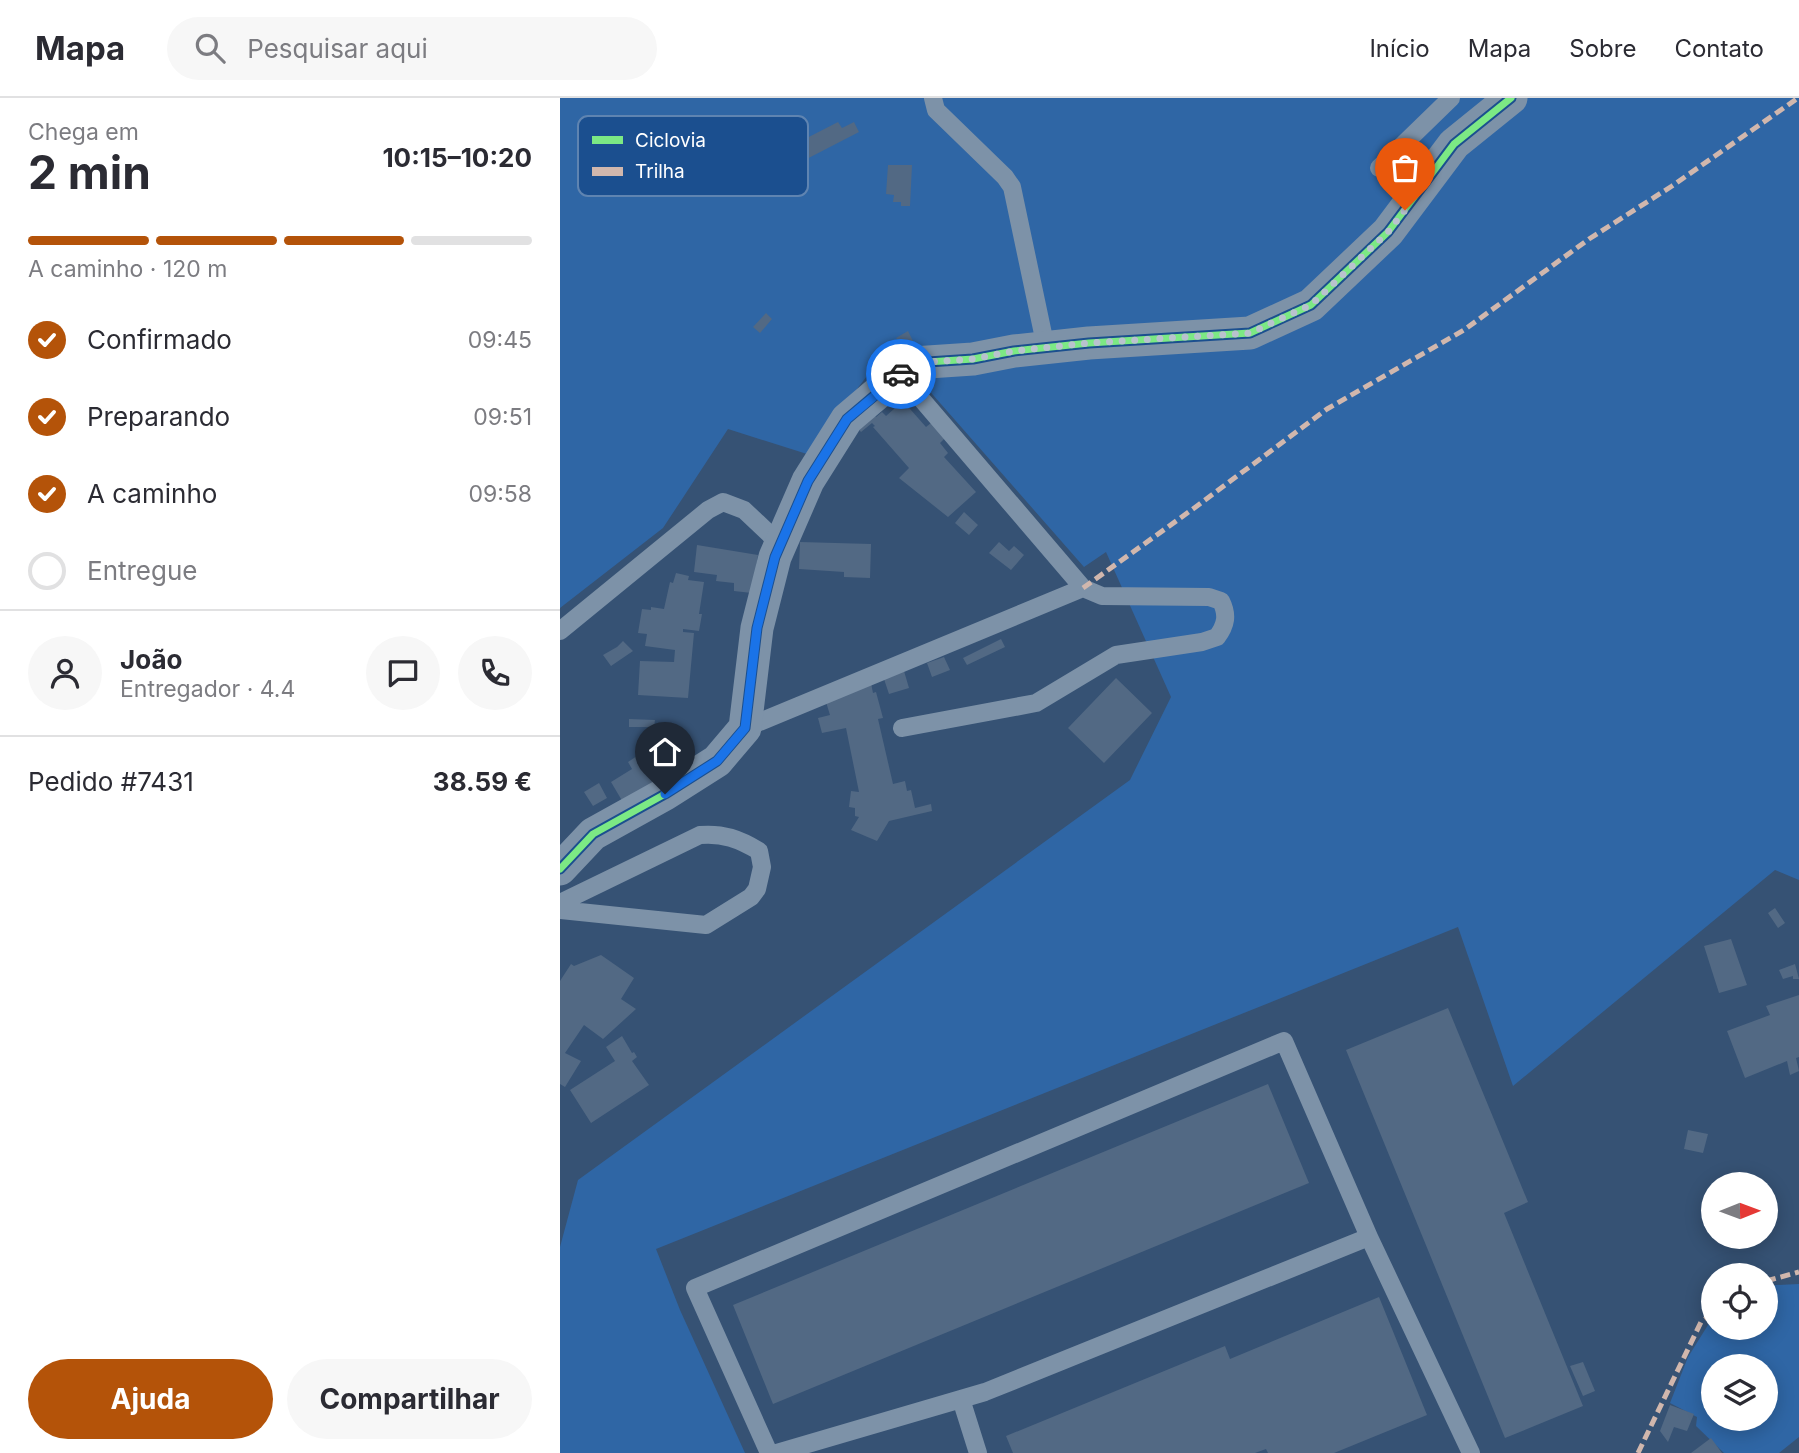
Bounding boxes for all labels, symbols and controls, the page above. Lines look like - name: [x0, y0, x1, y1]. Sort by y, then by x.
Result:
- search box: [167, 17, 657, 80]
- text: Mapa: [35, 28, 125, 68]
- icon: search: [191, 29, 229, 67]
- text: Pesquisar aqui: [247, 33, 428, 64]
- text: Início: [1369, 34, 1430, 63]
- text: Mapa: [1468, 34, 1531, 63]
- text: Sobre: [1569, 34, 1636, 63]
- text: Contato: [1674, 34, 1764, 63]
- legend: [578, 116, 808, 196]
- text: Chega em: [28, 118, 139, 146]
- text: Ciclovia: [635, 129, 706, 152]
- pin: [1375, 138, 1435, 210]
- text: 10:15–10:20: [382, 142, 532, 173]
- text: 2 min: [28, 144, 151, 200]
- icon: bag: [1386, 149, 1424, 187]
- text: Trilha: [635, 160, 685, 183]
- text: A caminho · 120 m: [28, 255, 227, 283]
- icon: check: [28, 321, 66, 359]
- text: Confirmado: [87, 324, 232, 355]
- text: 09:45: [468, 326, 532, 354]
- courier: [866, 339, 936, 409]
- icon: car: [882, 355, 920, 393]
- icon: check: [28, 398, 66, 436]
- text: Preparando: [87, 401, 230, 432]
- text: 09:51: [473, 403, 532, 431]
- icon: check: [28, 475, 66, 513]
- text: A caminho: [87, 478, 217, 509]
- text: 09:58: [468, 480, 532, 508]
- text: Entregue: [87, 555, 198, 586]
- button: person: [28, 636, 102, 710]
- button: chat: [366, 636, 440, 710]
- button: phone: [458, 636, 532, 710]
- text: João: [120, 644, 182, 675]
- text: Entregador · 4.4: [120, 675, 295, 703]
- pin: [635, 722, 695, 794]
- icon: home: [646, 733, 684, 771]
- text: Pedido #7431: [28, 766, 194, 797]
- text: 38.59 €: [433, 766, 532, 797]
- north arrow: [1701, 1172, 1778, 1250]
- map controls: [1701, 1172, 1778, 1431]
- button: locate: [1701, 1263, 1778, 1340]
- button: layers: [1701, 1354, 1778, 1431]
- button: Ajuda: [28, 1359, 273, 1439]
- button: Compartilhar: [287, 1359, 532, 1439]

